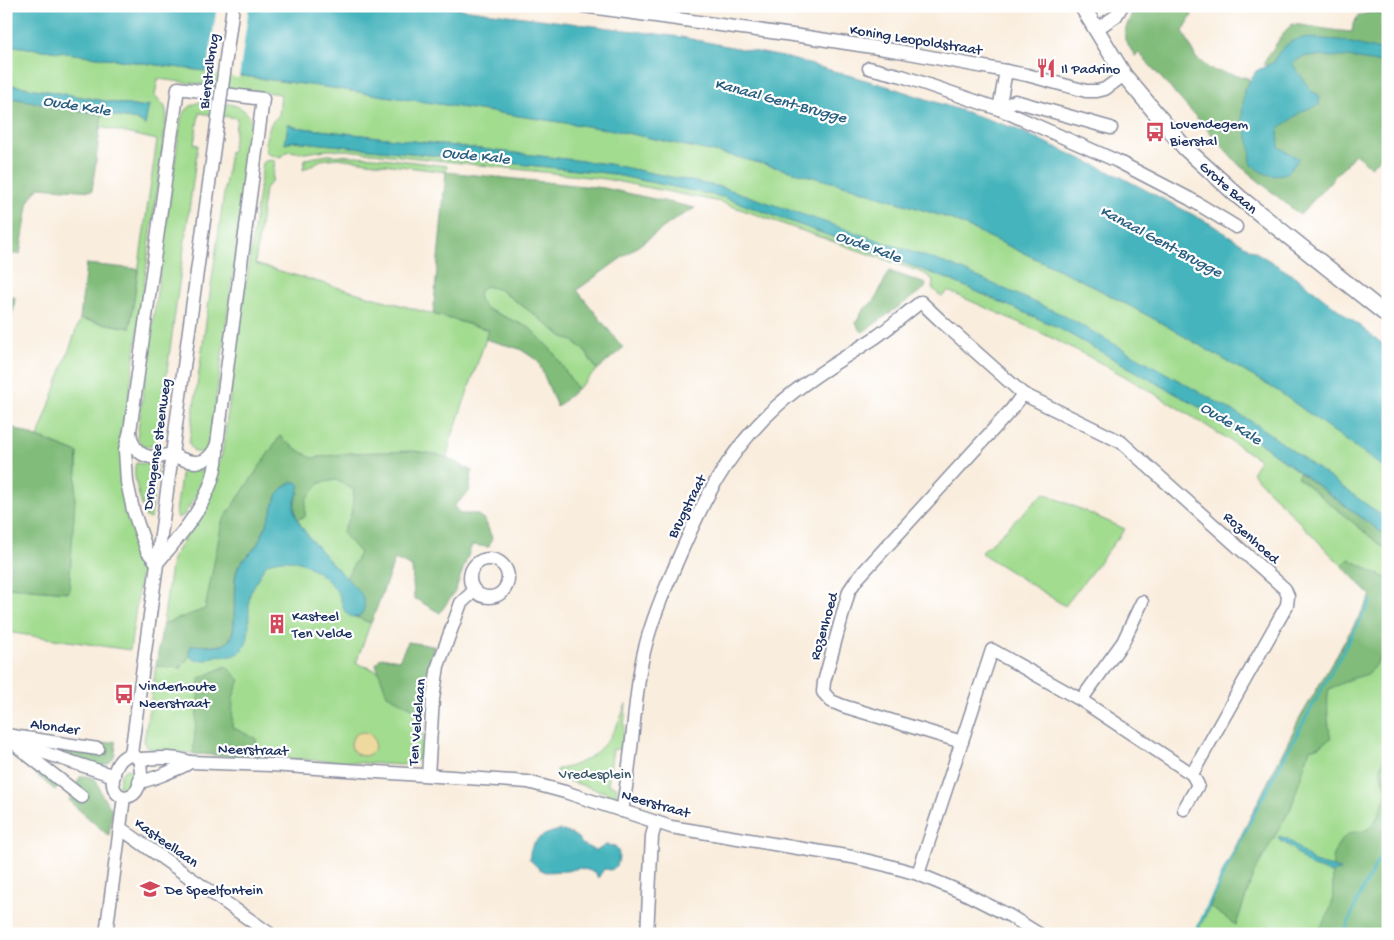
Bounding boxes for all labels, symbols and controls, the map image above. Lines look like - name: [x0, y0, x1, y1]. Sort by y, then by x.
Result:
- street label: Koning Leopoldstraat: [848, 22, 985, 61]
- street label: Bierstalbrug: [196, 32, 224, 111]
- restaurant icon: Il Padrino: [1035, 57, 1057, 79]
- place label: Il Padrino: [1061, 61, 1121, 79]
- water label: Kanaal Gent-Brugge: [712, 76, 849, 129]
- water label: Oude Kale: [41, 93, 112, 122]
- place label: Lovendegem Bierstal: [1169, 116, 1249, 151]
- bus stop icon: Lovendegem Bierstal: [1144, 121, 1166, 143]
- water label: Oude Kale: [441, 144, 511, 171]
- street label: Grote Baan: [1195, 158, 1261, 219]
- water label: Kanaal Gent-Brugge: [1096, 203, 1225, 284]
- water label: Oude Kale: [833, 228, 904, 269]
- street label: Drongense steenweg: [140, 377, 176, 512]
- water label: Oude Kale: [1196, 399, 1265, 451]
- street label: Brugstraat: [664, 471, 712, 542]
- street label: Rozenhoed: [1219, 509, 1283, 569]
- street label: Rozenhoed: [807, 590, 843, 662]
- place label: Kasteel Ten Velde: [291, 608, 352, 643]
- building icon: Kasteel Ten Velde: [266, 613, 288, 635]
- place label: Vinderhoute Neerstraat: [138, 678, 217, 713]
- street label: Ten Veldelaan: [405, 678, 431, 767]
- bus stop icon: Vinderhoute Neerstraat: [113, 683, 135, 705]
- street label: Alonder: [29, 716, 82, 741]
- street label: Neerstraat: [217, 741, 290, 761]
- park label: Vredesplein: [558, 766, 631, 784]
- street label: Neerstraat: [619, 787, 694, 824]
- street label: Kasteellaan: [130, 815, 201, 872]
- school or university icon: De Speelfontein: [139, 878, 161, 900]
- place label: De Speelfontein: [164, 882, 263, 900]

